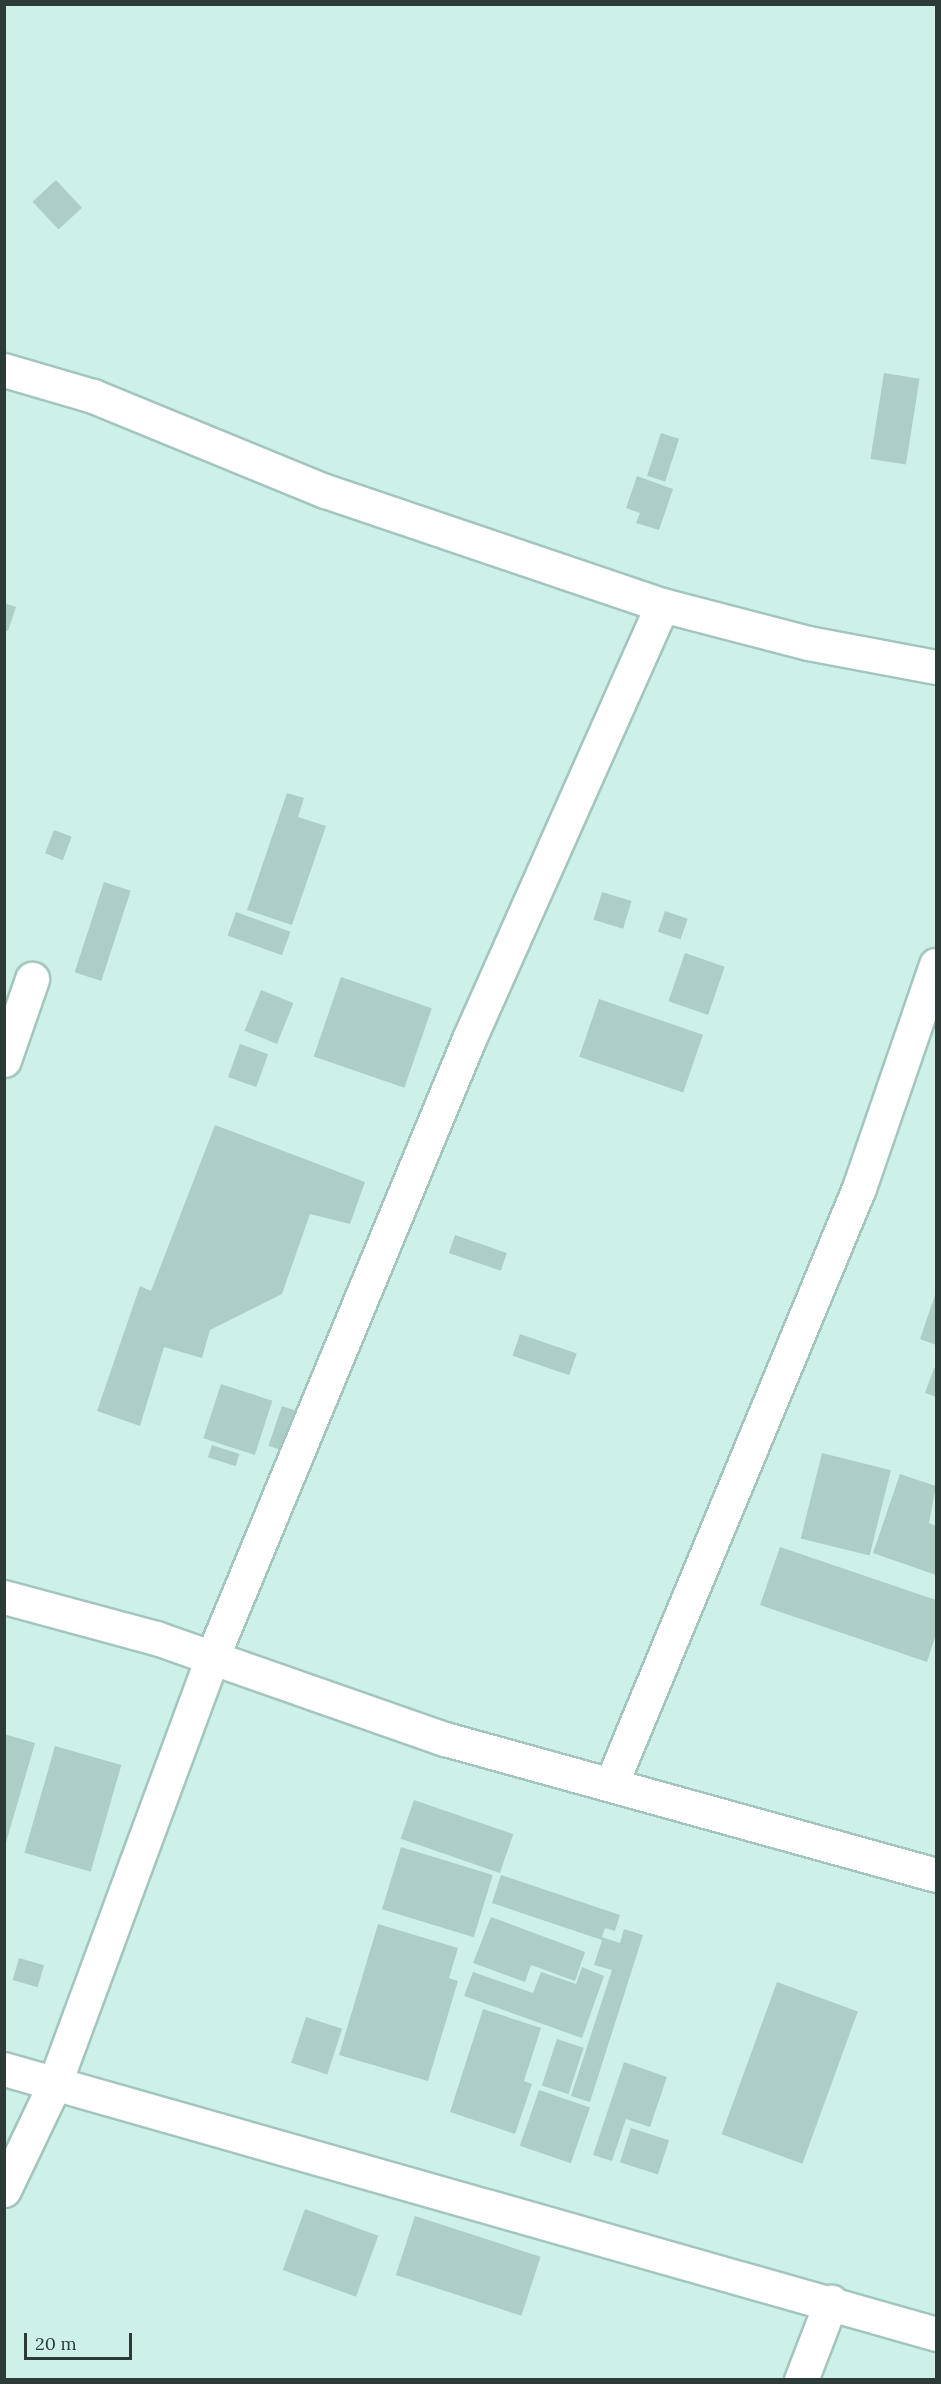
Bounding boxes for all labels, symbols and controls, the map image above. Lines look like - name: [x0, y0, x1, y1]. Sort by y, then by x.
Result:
- scale bar: [27, 2321, 135, 2359]
- text: 20 m: [35, 2332, 77, 2355]

